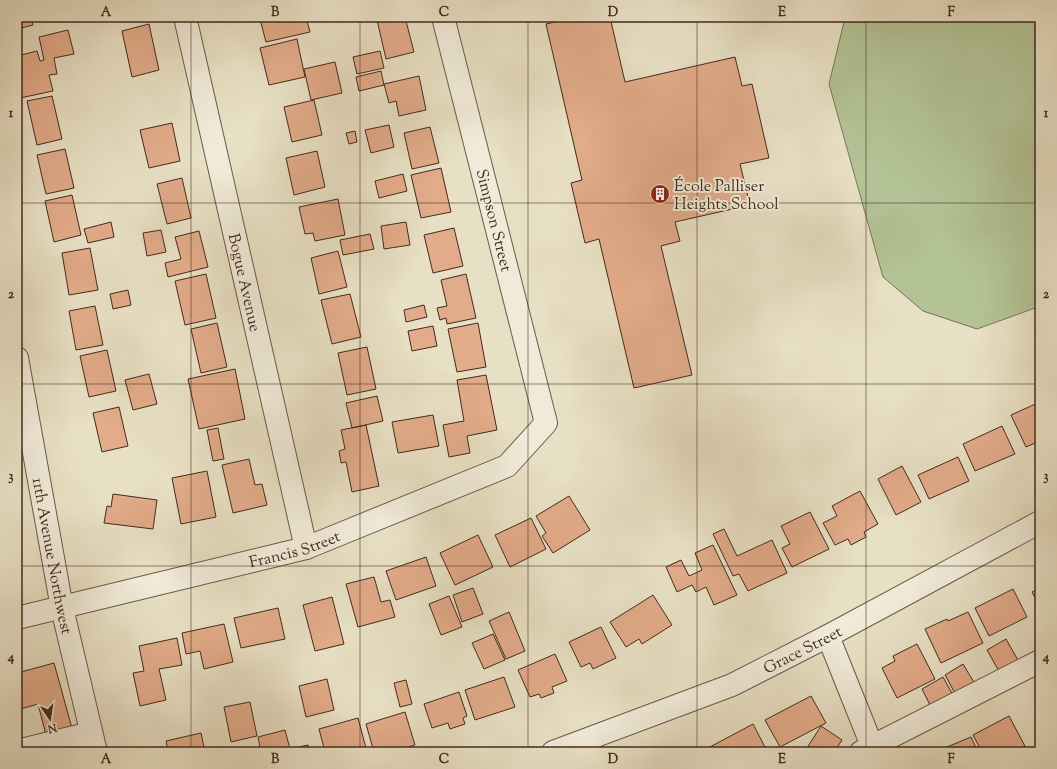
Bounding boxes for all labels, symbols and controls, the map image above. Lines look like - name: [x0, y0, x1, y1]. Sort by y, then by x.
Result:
- text: A: [101, 4, 112, 22]
- text: B: [271, 4, 280, 22]
- text: C: [439, 4, 449, 22]
- text: D: [608, 4, 618, 22]
- text: E: [778, 4, 786, 22]
- text: F: [947, 4, 955, 22]
- text: 1: [9, 105, 14, 123]
- text: 1: [1044, 105, 1049, 123]
- street label: Simpson Street: [469, 167, 517, 275]
- place label: École Palliser Heights School: [674, 176, 779, 217]
- building icon: École Palliser Heights School: [649, 183, 671, 205]
- street label: Bogue Avenue: [221, 231, 265, 334]
- text: 2: [8, 286, 15, 304]
- text: 2: [1043, 286, 1050, 304]
- text: 3: [8, 468, 14, 486]
- text: 3: [1043, 468, 1049, 486]
- street label: 11th Avenue Northwest: [25, 476, 77, 637]
- street label: Francis Street: [247, 526, 345, 575]
- street label: Grace Street: [760, 621, 847, 681]
- text: 4: [7, 649, 15, 667]
- text: 4: [1042, 649, 1050, 667]
- north arrow: [30, 699, 70, 739]
- text: N: [46, 719, 59, 737]
- text: A: [101, 751, 112, 769]
- text: B: [271, 751, 280, 769]
- text: C: [439, 751, 449, 769]
- text: D: [608, 751, 618, 769]
- text: E: [778, 751, 786, 769]
- text: F: [947, 751, 955, 769]

